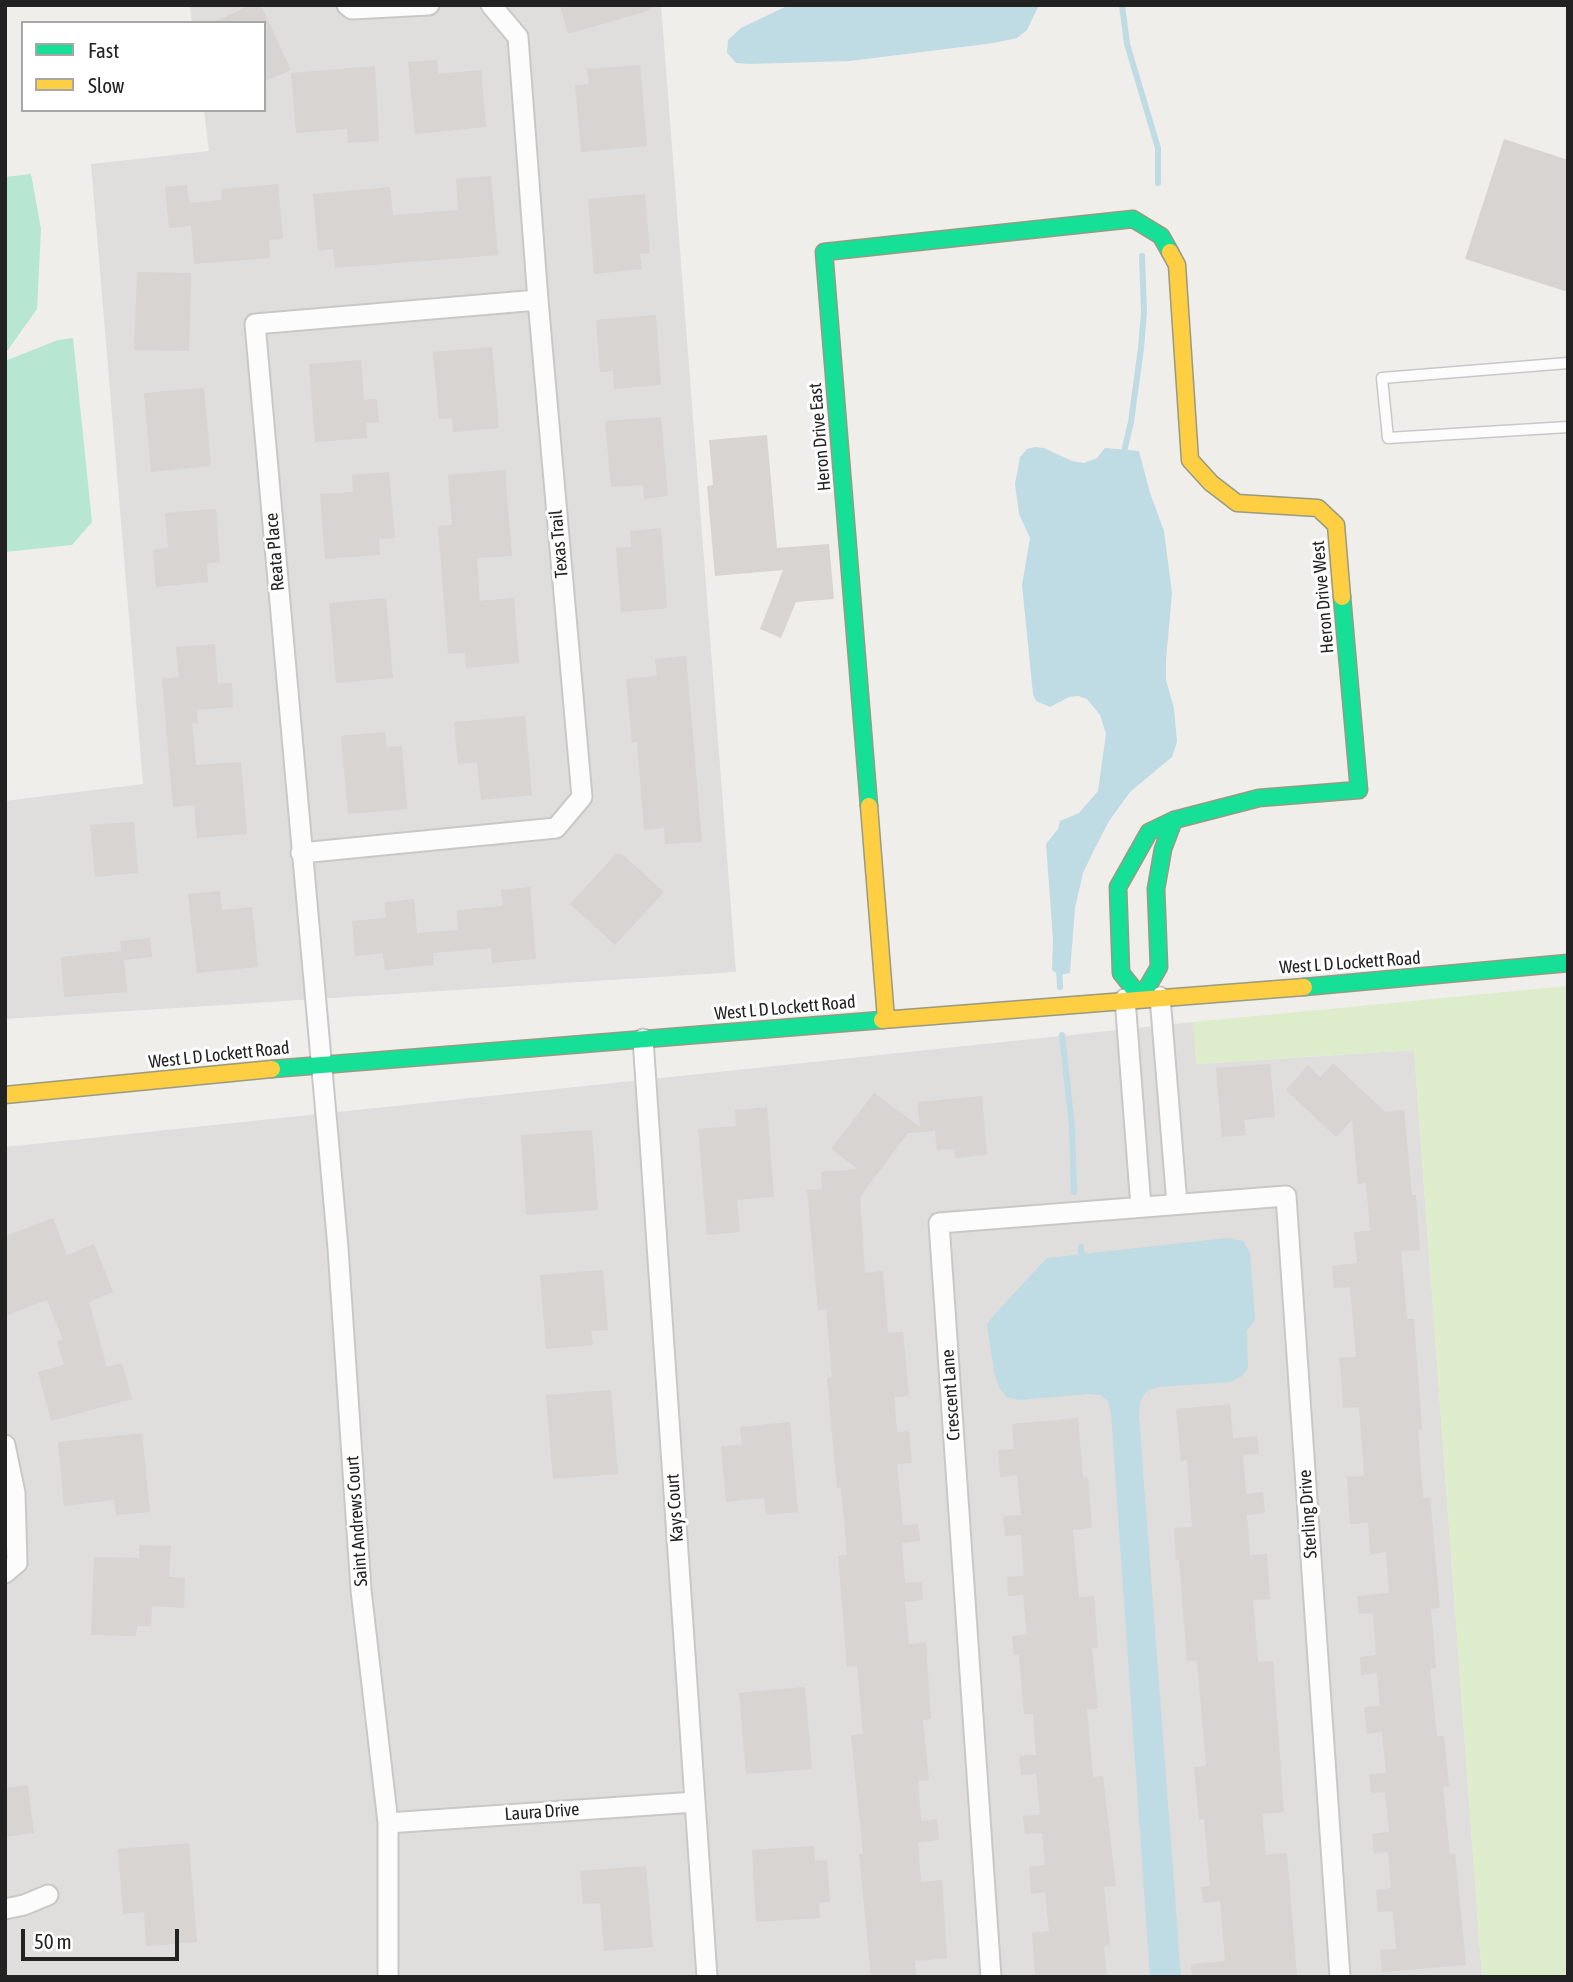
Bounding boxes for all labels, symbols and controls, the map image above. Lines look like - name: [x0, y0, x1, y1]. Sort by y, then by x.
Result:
- legend: [21, 21, 266, 112]
- text: Fast: [88, 38, 119, 62]
- text: Slow: [88, 73, 124, 97]
- street label: Heron Drive East: [805, 382, 835, 492]
- street label: Texas Trail: [545, 509, 573, 579]
- street label: Reata Place: [261, 512, 289, 592]
- street label: Heron Drive West: [1307, 540, 1339, 654]
- street label: West L D Lockett Road: [1279, 947, 1421, 979]
- street label: West L D Lockett Road: [713, 991, 857, 1025]
- street label: West L D Lockett Road: [147, 1037, 291, 1073]
- street label: Crescent Lane: [937, 1349, 965, 1441]
- street label: Saint Andrews Court: [342, 1455, 372, 1587]
- street label: Sterling Drive: [1294, 1469, 1322, 1559]
- street label: Kays Court: [662, 1473, 688, 1543]
- street label: Laura Drive: [504, 1799, 580, 1825]
- scale bar: [24, 1916, 182, 1960]
- text: 50 m: [34, 1929, 72, 1953]

